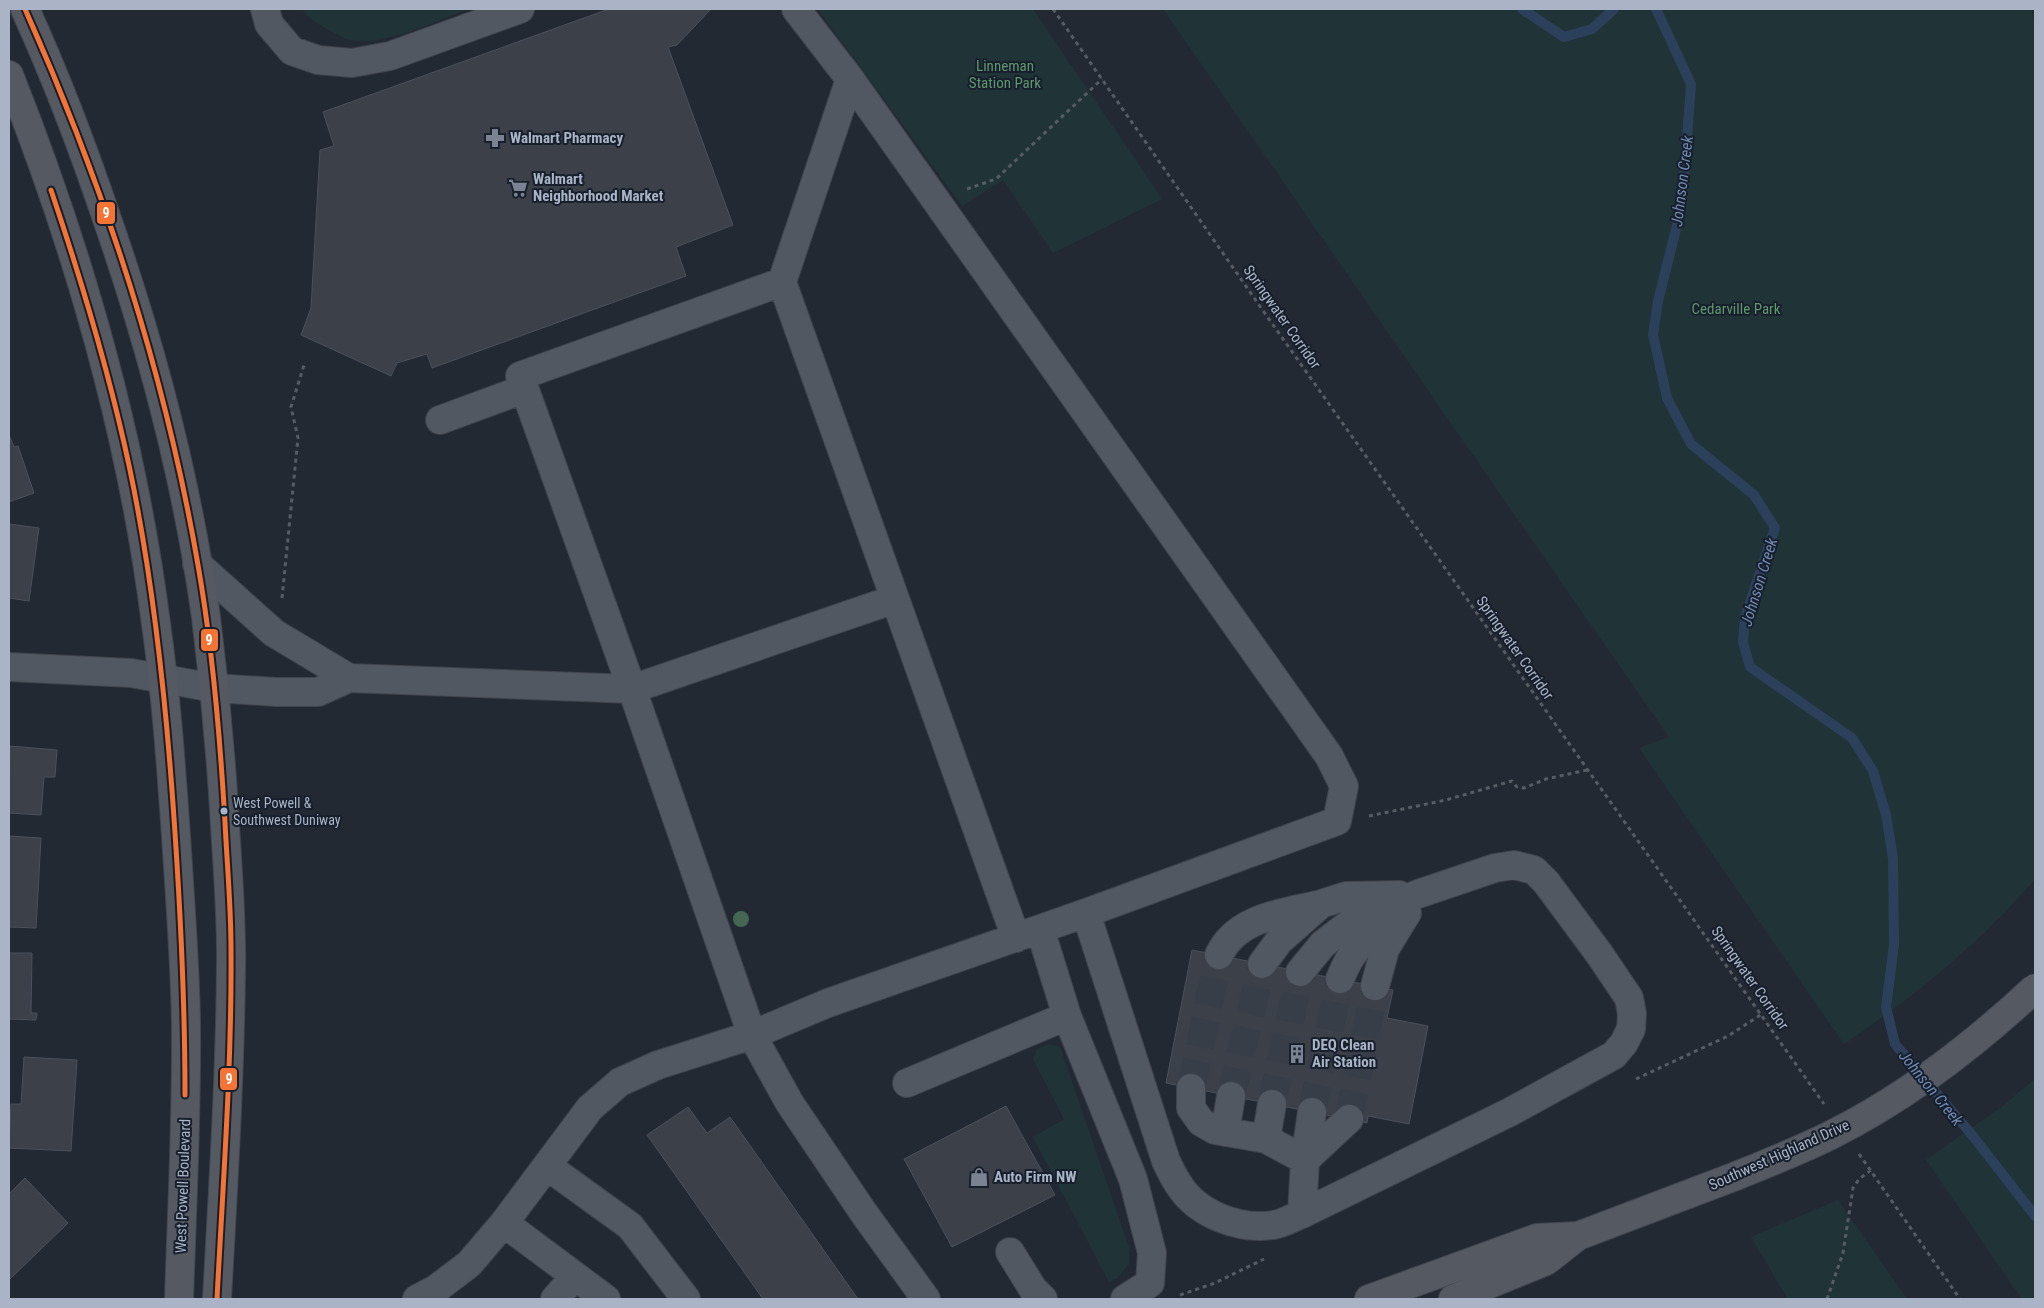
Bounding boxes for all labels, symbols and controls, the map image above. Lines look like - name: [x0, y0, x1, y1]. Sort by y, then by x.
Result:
- park label: Linneman Station Park: [969, 57, 1041, 92]
- pharmacy icon: Walmart Pharmacy: [484, 127, 506, 149]
- place label: Walmart Pharmacy: [510, 129, 623, 147]
- water label: Johnson Creek: [1667, 134, 1697, 227]
- place label: Walmart Neighborhood Market: [533, 170, 664, 205]
- supermarket icon: Walmart Neighborhood Market: [507, 177, 529, 199]
- line badge: 9: [96, 201, 116, 225]
- text: 9: [102, 205, 110, 221]
- street label: Springwater Corridor: [1240, 262, 1325, 373]
- park label: Cedarville Park: [1692, 300, 1781, 318]
- water label: Johnson Creek: [1737, 535, 1782, 628]
- street label: Springwater Corridor: [1473, 593, 1558, 704]
- line badge: 9: [200, 628, 219, 652]
- text: 9: [205, 632, 213, 648]
- place label: West Powell & Southwest Duniway: [233, 795, 341, 828]
- marker: West Powell & Southwest Duniway: [219, 806, 229, 816]
- street label: Springwater Corridor: [1708, 923, 1793, 1034]
- place label: DEQ Clean Air Station: [1312, 1036, 1376, 1071]
- building icon: DEQ Clean Air Station: [1286, 1043, 1308, 1065]
- water label: Johnson Creek: [1895, 1047, 1968, 1130]
- line badge: 9: [219, 1067, 238, 1091]
- text: 9: [225, 1071, 233, 1087]
- street label: Southwest Highland Drive: [1706, 1116, 1852, 1194]
- street label: West Powell Boulevard: [172, 1118, 194, 1254]
- shop icon: Auto Firm NW: [968, 1166, 990, 1188]
- place label: Auto Firm NW: [994, 1168, 1076, 1186]

